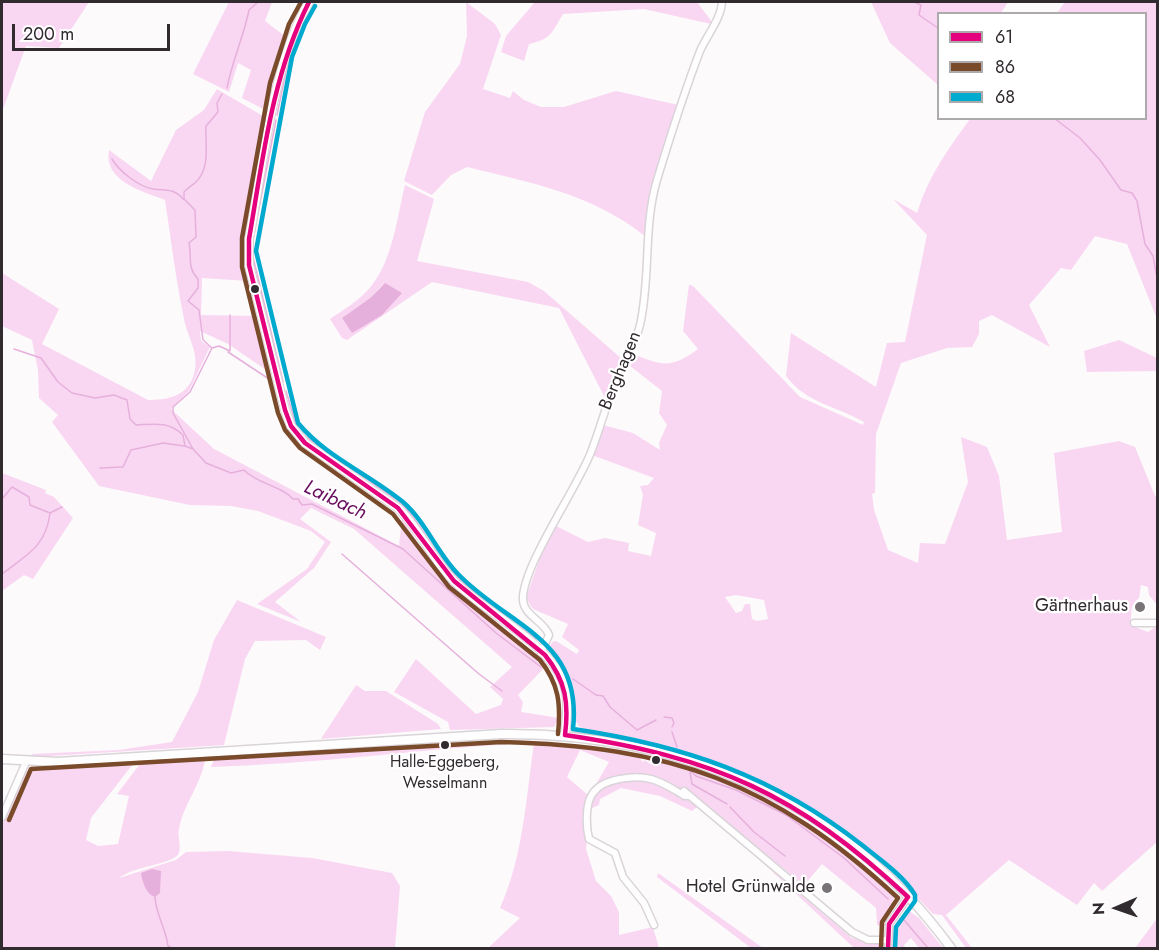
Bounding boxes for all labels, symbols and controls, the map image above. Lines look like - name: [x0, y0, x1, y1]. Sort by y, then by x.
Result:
- scale bar: [15, 12, 172, 50]
- legend: [937, 12, 1147, 120]
- text: 200 m: [23, 21, 74, 47]
- text: 61: [995, 24, 1013, 50]
- text: 86: [995, 54, 1015, 80]
- text: 68: [995, 84, 1015, 110]
- unlabelled marker: [249, 283, 261, 295]
- street label: Berghagen: [596, 329, 646, 413]
- water label: Laibach: [300, 476, 370, 526]
- place label: Gärtnerhaus: [1035, 596, 1128, 618]
- marker: Gärtnerhaus: [1133, 600, 1147, 614]
- marker: Halle-Eggeberg, Wesselmann: [439, 739, 451, 751]
- place label: Halle-Eggeberg, Wesselmann: [390, 753, 500, 791]
- unlabelled marker: [650, 754, 662, 766]
- place label: Hotel Grünwalde: [686, 877, 815, 899]
- north arrow: [1087, 878, 1147, 938]
- marker: Hotel Grünwalde: [820, 881, 834, 895]
- text: N: [1087, 902, 1110, 915]

